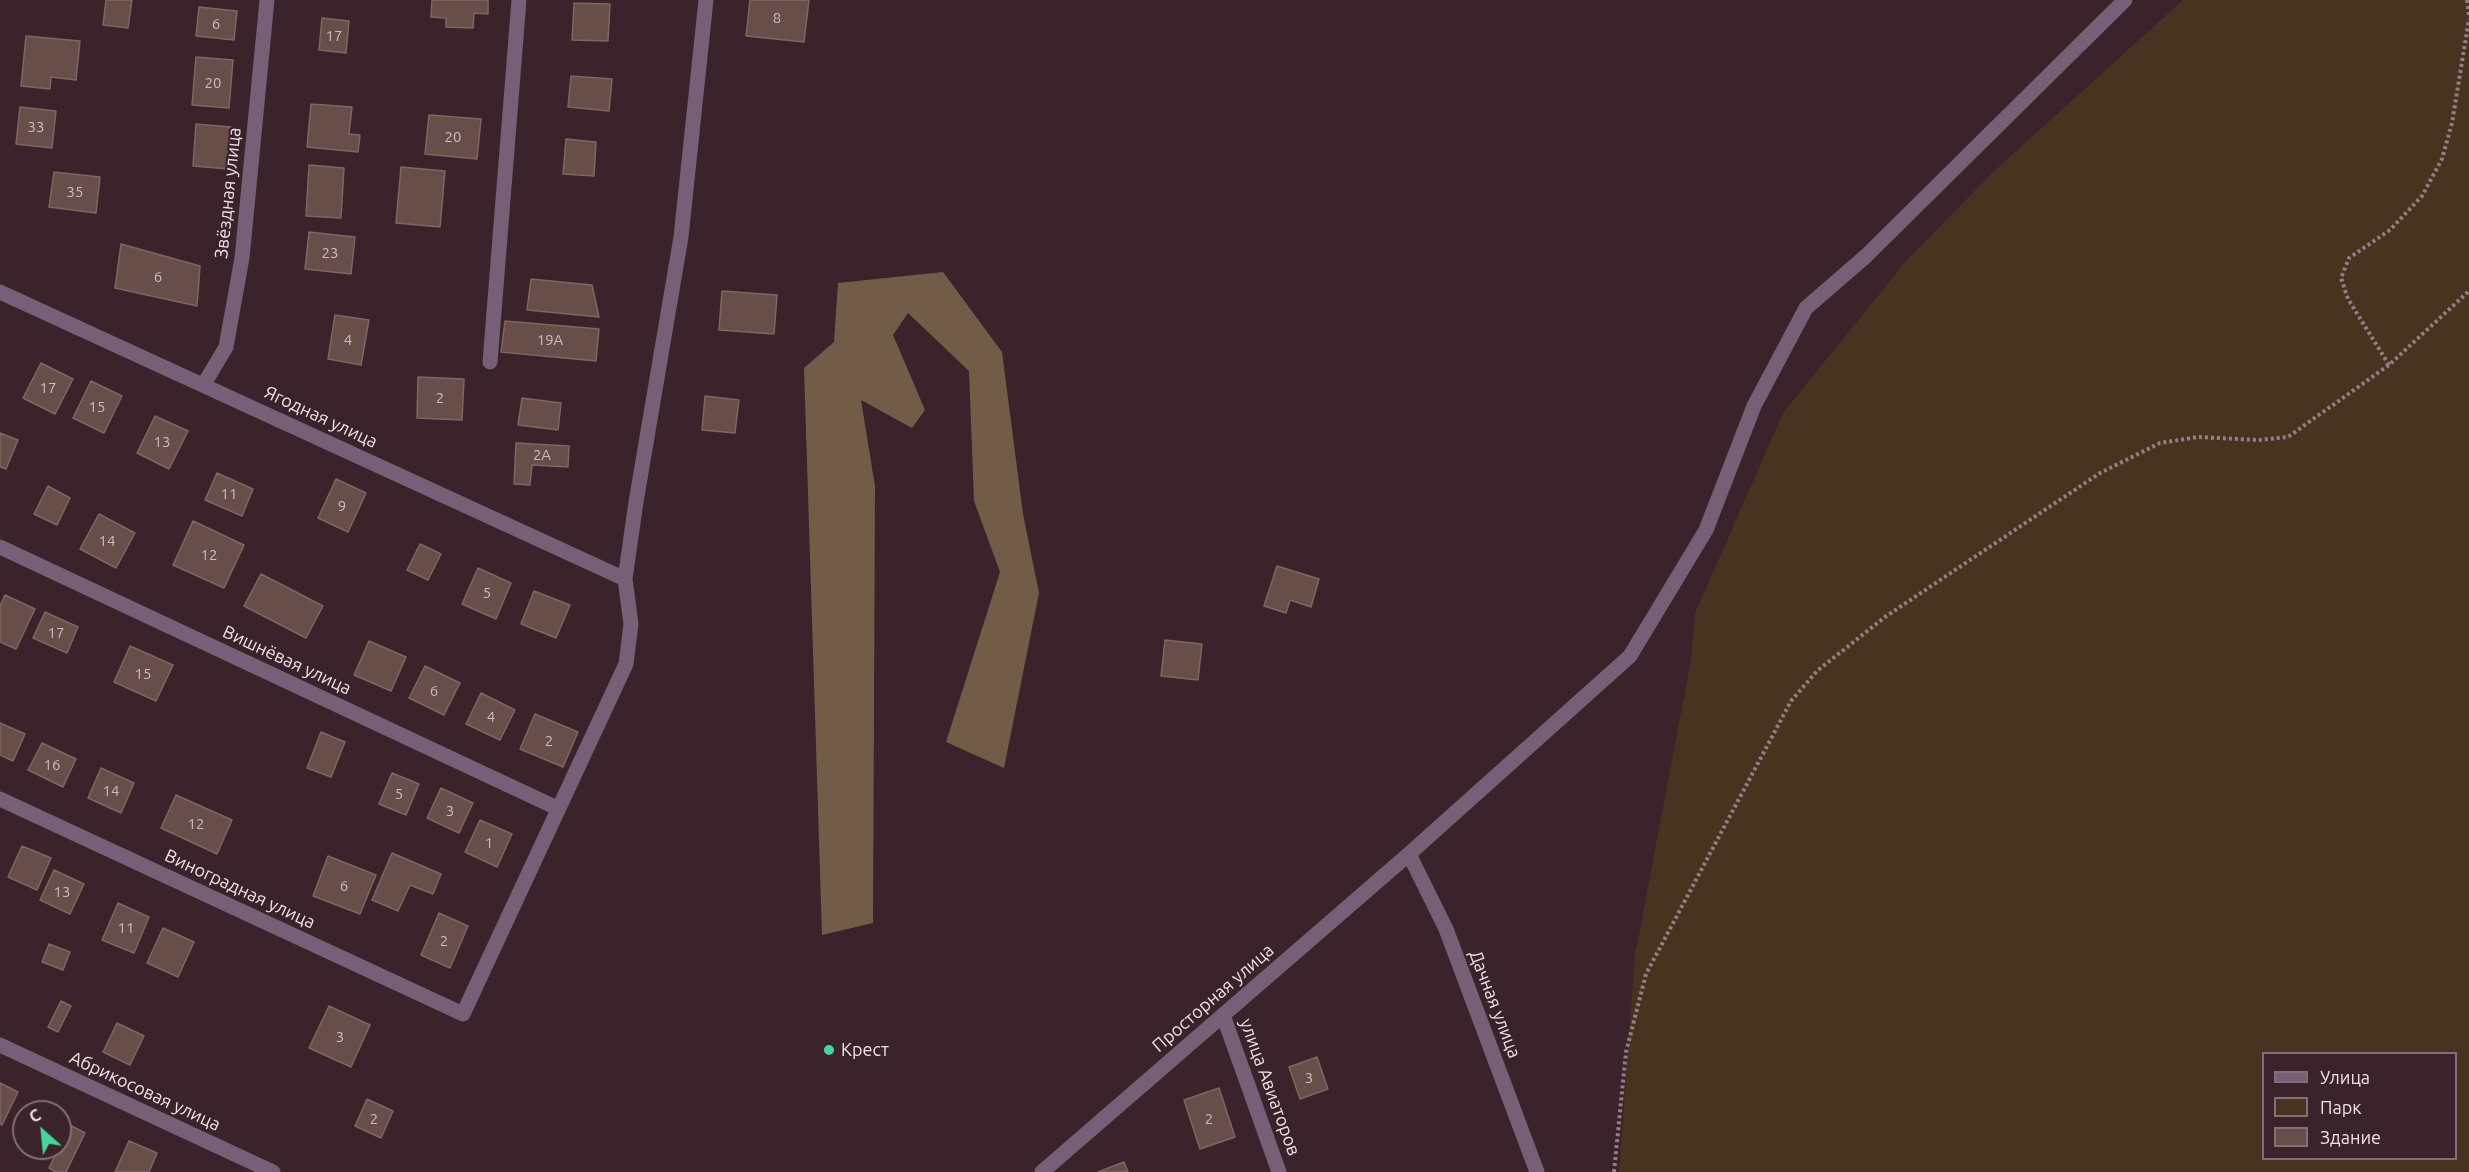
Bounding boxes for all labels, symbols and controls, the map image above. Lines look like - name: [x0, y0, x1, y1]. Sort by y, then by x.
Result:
- house number: 8: [773, 9, 781, 27]
- house number: 6: [212, 15, 220, 33]
- house number: 17: [326, 27, 342, 45]
- house number: 20: [205, 74, 221, 92]
- house number: 33: [28, 118, 44, 136]
- street label: Звёздная улица: [210, 126, 246, 260]
- house number: 20: [445, 128, 461, 146]
- house number: 35: [67, 183, 83, 201]
- house number: 23: [322, 244, 338, 262]
- house number: 6: [154, 268, 162, 286]
- house number: 4: [344, 331, 352, 349]
- house number: 19А: [537, 331, 563, 349]
- house number: 17: [40, 379, 56, 397]
- street label: Ягодная улица: [261, 381, 381, 453]
- house number: 2: [436, 389, 444, 407]
- house number: 15: [89, 398, 105, 416]
- house number: 13: [154, 433, 170, 451]
- house number: 2А: [533, 446, 551, 464]
- house number: 11: [221, 485, 237, 503]
- house number: 9: [338, 497, 346, 515]
- house number: 14: [99, 532, 115, 550]
- house number: 12: [201, 546, 217, 564]
- house number: 5: [483, 584, 491, 602]
- street label: Вишнёвая улица: [219, 621, 355, 699]
- house number: 17: [48, 624, 64, 642]
- house number: 15: [135, 665, 151, 683]
- house number: 6: [430, 682, 438, 700]
- house number: 4: [487, 708, 495, 726]
- house number: 2: [545, 732, 553, 750]
- house number: 16: [44, 756, 60, 774]
- house number: 14: [103, 782, 119, 800]
- house number: 5: [395, 785, 403, 803]
- house number: 3: [446, 802, 454, 820]
- house number: 12: [188, 815, 204, 833]
- house number: 1: [485, 834, 493, 852]
- street label: Виноградная улица: [161, 845, 319, 933]
- house number: 6: [340, 877, 348, 895]
- house number: 13: [54, 883, 70, 901]
- house number: 11: [118, 919, 134, 937]
- house number: 2: [440, 932, 448, 950]
- street label: Просторная улица: [1148, 939, 1278, 1057]
- street label: Дачная улица: [1464, 947, 1526, 1061]
- street label: улица Авиаторов: [1235, 1015, 1305, 1159]
- house number: 3: [336, 1028, 344, 1046]
- place label: Крест: [841, 1039, 889, 1061]
- marker: Крест: [822, 1043, 836, 1057]
- street label: Абрикосовая улица: [66, 1047, 224, 1135]
- legend: [2262, 1052, 2457, 1160]
- text: Улица: [2320, 1067, 2370, 1087]
- house number: 3: [1305, 1069, 1313, 1087]
- text: Парк: [2320, 1097, 2361, 1117]
- north arrow: [12, 1100, 72, 1160]
- text: С: [26, 1105, 43, 1126]
- house number: 2: [370, 1110, 378, 1128]
- house number: 2: [1205, 1110, 1213, 1128]
- text: Здание: [2320, 1127, 2381, 1147]

